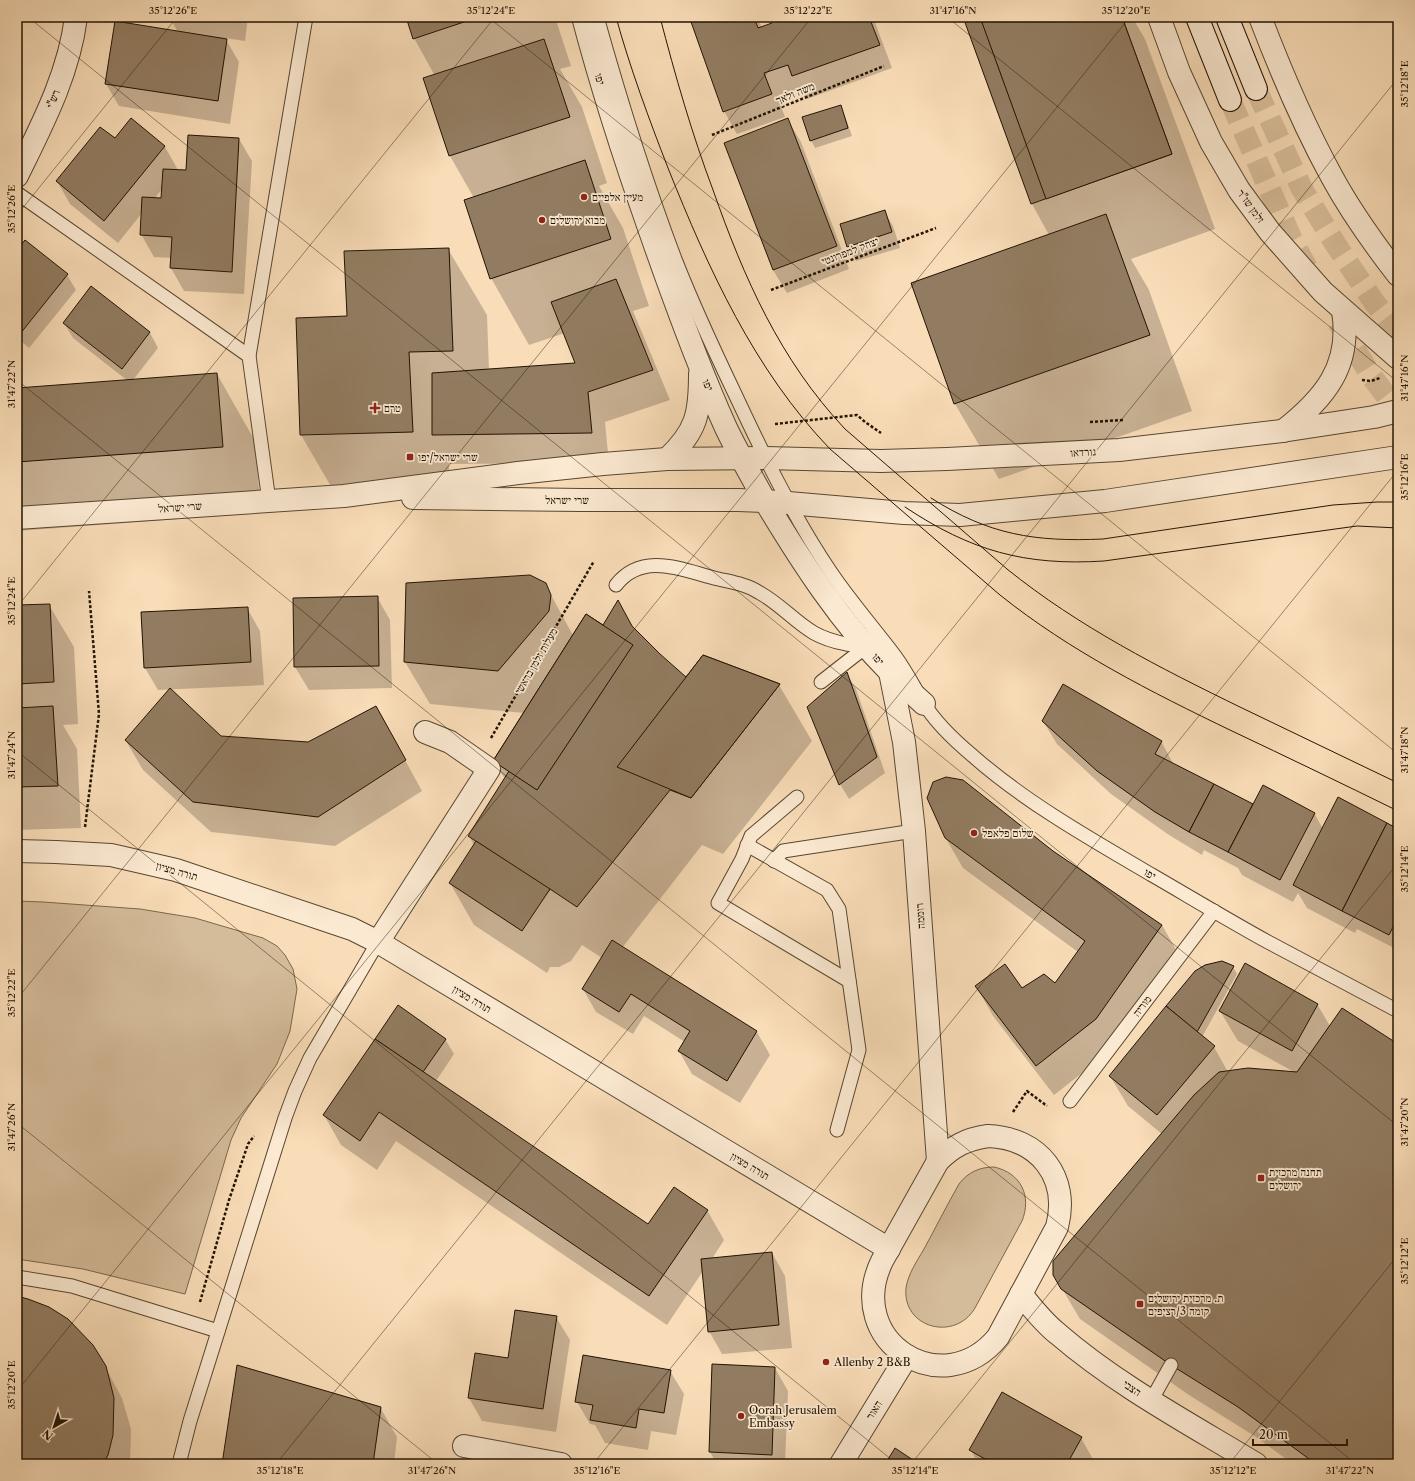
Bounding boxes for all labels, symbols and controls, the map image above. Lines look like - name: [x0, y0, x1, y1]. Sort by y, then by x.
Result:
- text: 35°12'26"E: [149, 4, 197, 17]
- text: 35°12'24"E: [467, 4, 515, 17]
- text: 35°12'22"E: [784, 4, 832, 17]
- text: 31°47'16"N: [930, 4, 976, 17]
- text: 35°12'20"E: [1101, 4, 1151, 17]
- text: 35°12'18"E: [1398, 60, 1411, 108]
- street label: יפו: [592, 71, 608, 87]
- street label: משה ולאך: [773, 79, 817, 107]
- street label: רש"י: [43, 88, 63, 110]
- text: 35°12'26"E: [5, 185, 18, 233]
- street label: זלמן שז"ר: [1234, 186, 1268, 226]
- place label: מעיין אלפיים: [592, 190, 643, 204]
- marker: מעיין אלפיים: [579, 192, 589, 202]
- place label: מבוא ירושלים: [550, 213, 605, 227]
- marker: מבוא ירושלים: [537, 215, 547, 225]
- street label: יצחק למפרונטי: [819, 234, 881, 268]
- text: 31°47'16"N: [1398, 355, 1411, 401]
- text: 31°47'22"N: [5, 360, 18, 408]
- street label: יפו: [699, 377, 717, 393]
- place label: טרם: [384, 401, 401, 415]
- marker: טרם: [369, 402, 381, 414]
- street label: נורדאו: [1070, 444, 1097, 460]
- place label: שרי ישראל/יפו: [418, 450, 478, 464]
- marker: שרי ישראל/יפו: [405, 452, 415, 462]
- text: 35°12'16"E: [1398, 453, 1411, 500]
- street label: שרי ישראל: [545, 493, 589, 507]
- street label: שרי ישראל: [157, 498, 203, 516]
- text: 35°12'24"E: [5, 577, 18, 625]
- street label: מעלות זלמן בראשי: [511, 625, 561, 697]
- street label: יפו: [869, 650, 887, 668]
- text: 31°47'18"N: [1398, 726, 1411, 774]
- text: 31°47'24"N: [5, 731, 18, 779]
- place label: שלום פלאפל: [982, 826, 1034, 840]
- marker: שלום פלאפל: [969, 828, 979, 838]
- text: 35°12'14"E: [1398, 845, 1411, 892]
- street label: תורה מציון: [154, 858, 200, 884]
- street label: יפו: [1141, 865, 1159, 883]
- street label: רוממה: [912, 903, 928, 929]
- text: 35°12'22"E: [5, 969, 18, 1017]
- street label: תורה מציון: [450, 982, 494, 1016]
- street label: מוריה: [1129, 993, 1155, 1019]
- text: 31°47'20"N: [1398, 1097, 1411, 1147]
- text: 31°47'26"N: [5, 1103, 18, 1151]
- street label: תורה מציון: [728, 1149, 772, 1183]
- place label: תחנה מרכזית ירושלים: [1269, 1165, 1322, 1192]
- marker: תחנה מרכזית ירושלים: [1256, 1173, 1266, 1183]
- text: 35°12'12"E: [1398, 1237, 1411, 1284]
- place label: ת. מרכזית ירושלים קומה 3/רציפים: [1148, 1291, 1223, 1318]
- marker: ת. מרכזית ירושלים קומה 3/רציפים: [1135, 1299, 1145, 1309]
- place label: Allenby 2 B&B: [833, 1355, 911, 1369]
- marker: Allenby 2 B&B: [821, 1357, 831, 1367]
- text: 35°12'20"E: [5, 1360, 18, 1410]
- street label: הצבי: [1120, 1377, 1144, 1399]
- street label: האור: [863, 1398, 885, 1422]
- place label: Oorah Jerusalem Embassy: [749, 1403, 837, 1430]
- north arrow: [34, 1407, 74, 1447]
- marker: Oorah Jerusalem Embassy: [736, 1411, 746, 1421]
- scale bar: [1253, 1421, 1347, 1447]
- text: N: [39, 1426, 56, 1443]
- text: 20 m: [1259, 1427, 1288, 1442]
- text: 35°12'18"E: [256, 1464, 304, 1477]
- text: 31°47'26"N: [408, 1464, 456, 1477]
- text: 35°12'16"E: [574, 1464, 621, 1477]
- text: 35°12'14"E: [892, 1464, 939, 1477]
- text: 35°12'12"E: [1210, 1464, 1257, 1477]
- text: 31°47'22"N: [1326, 1464, 1374, 1477]

